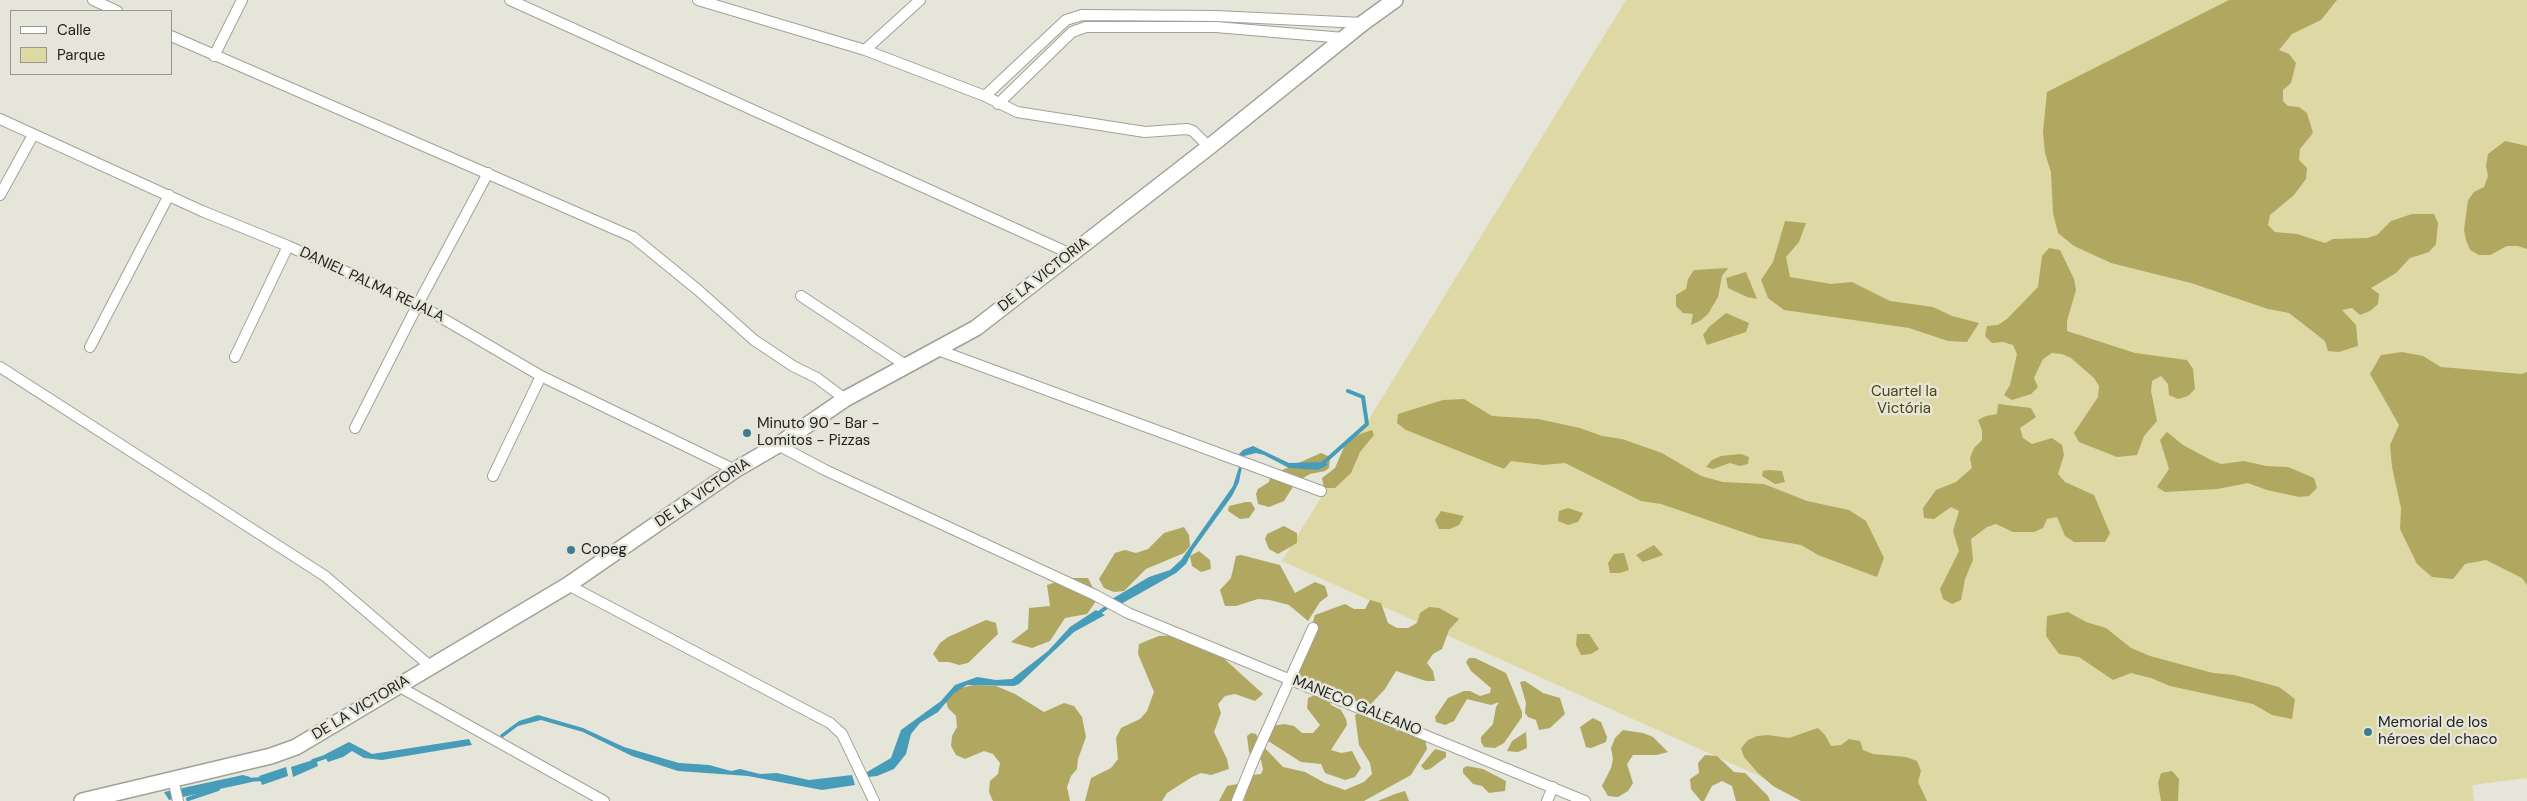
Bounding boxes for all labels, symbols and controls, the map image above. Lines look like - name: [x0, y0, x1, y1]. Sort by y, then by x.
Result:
- legend: [10, 10, 172, 75]
- text: Calle: [57, 20, 91, 40]
- text: Parque: [57, 45, 105, 65]
- street label: DE LA VICTORIA: [995, 234, 1093, 316]
- street label: DANIEL PALMA REJALA: [297, 243, 447, 327]
- park label: Cuartel la Victória: [1871, 383, 1937, 418]
- place label: Minuto 90 - Bar - Lomitos - Pizzas: [757, 415, 880, 450]
- marker: Minuto 90 - Bar - Lomitos - Pizzas: [741, 427, 753, 439]
- street label: DE LA VICTORIA: [652, 455, 754, 531]
- place label: Copeg: [581, 541, 627, 559]
- marker: Copeg: [565, 544, 577, 556]
- street label: DE LA VICTORIA: [309, 672, 413, 744]
- street label: MANECO GALEANO: [1290, 672, 1424, 740]
- place label: Memorial de los héroes del chaco: [2378, 714, 2497, 749]
- marker: Memorial de los héroes del chaco: [2362, 726, 2374, 738]

